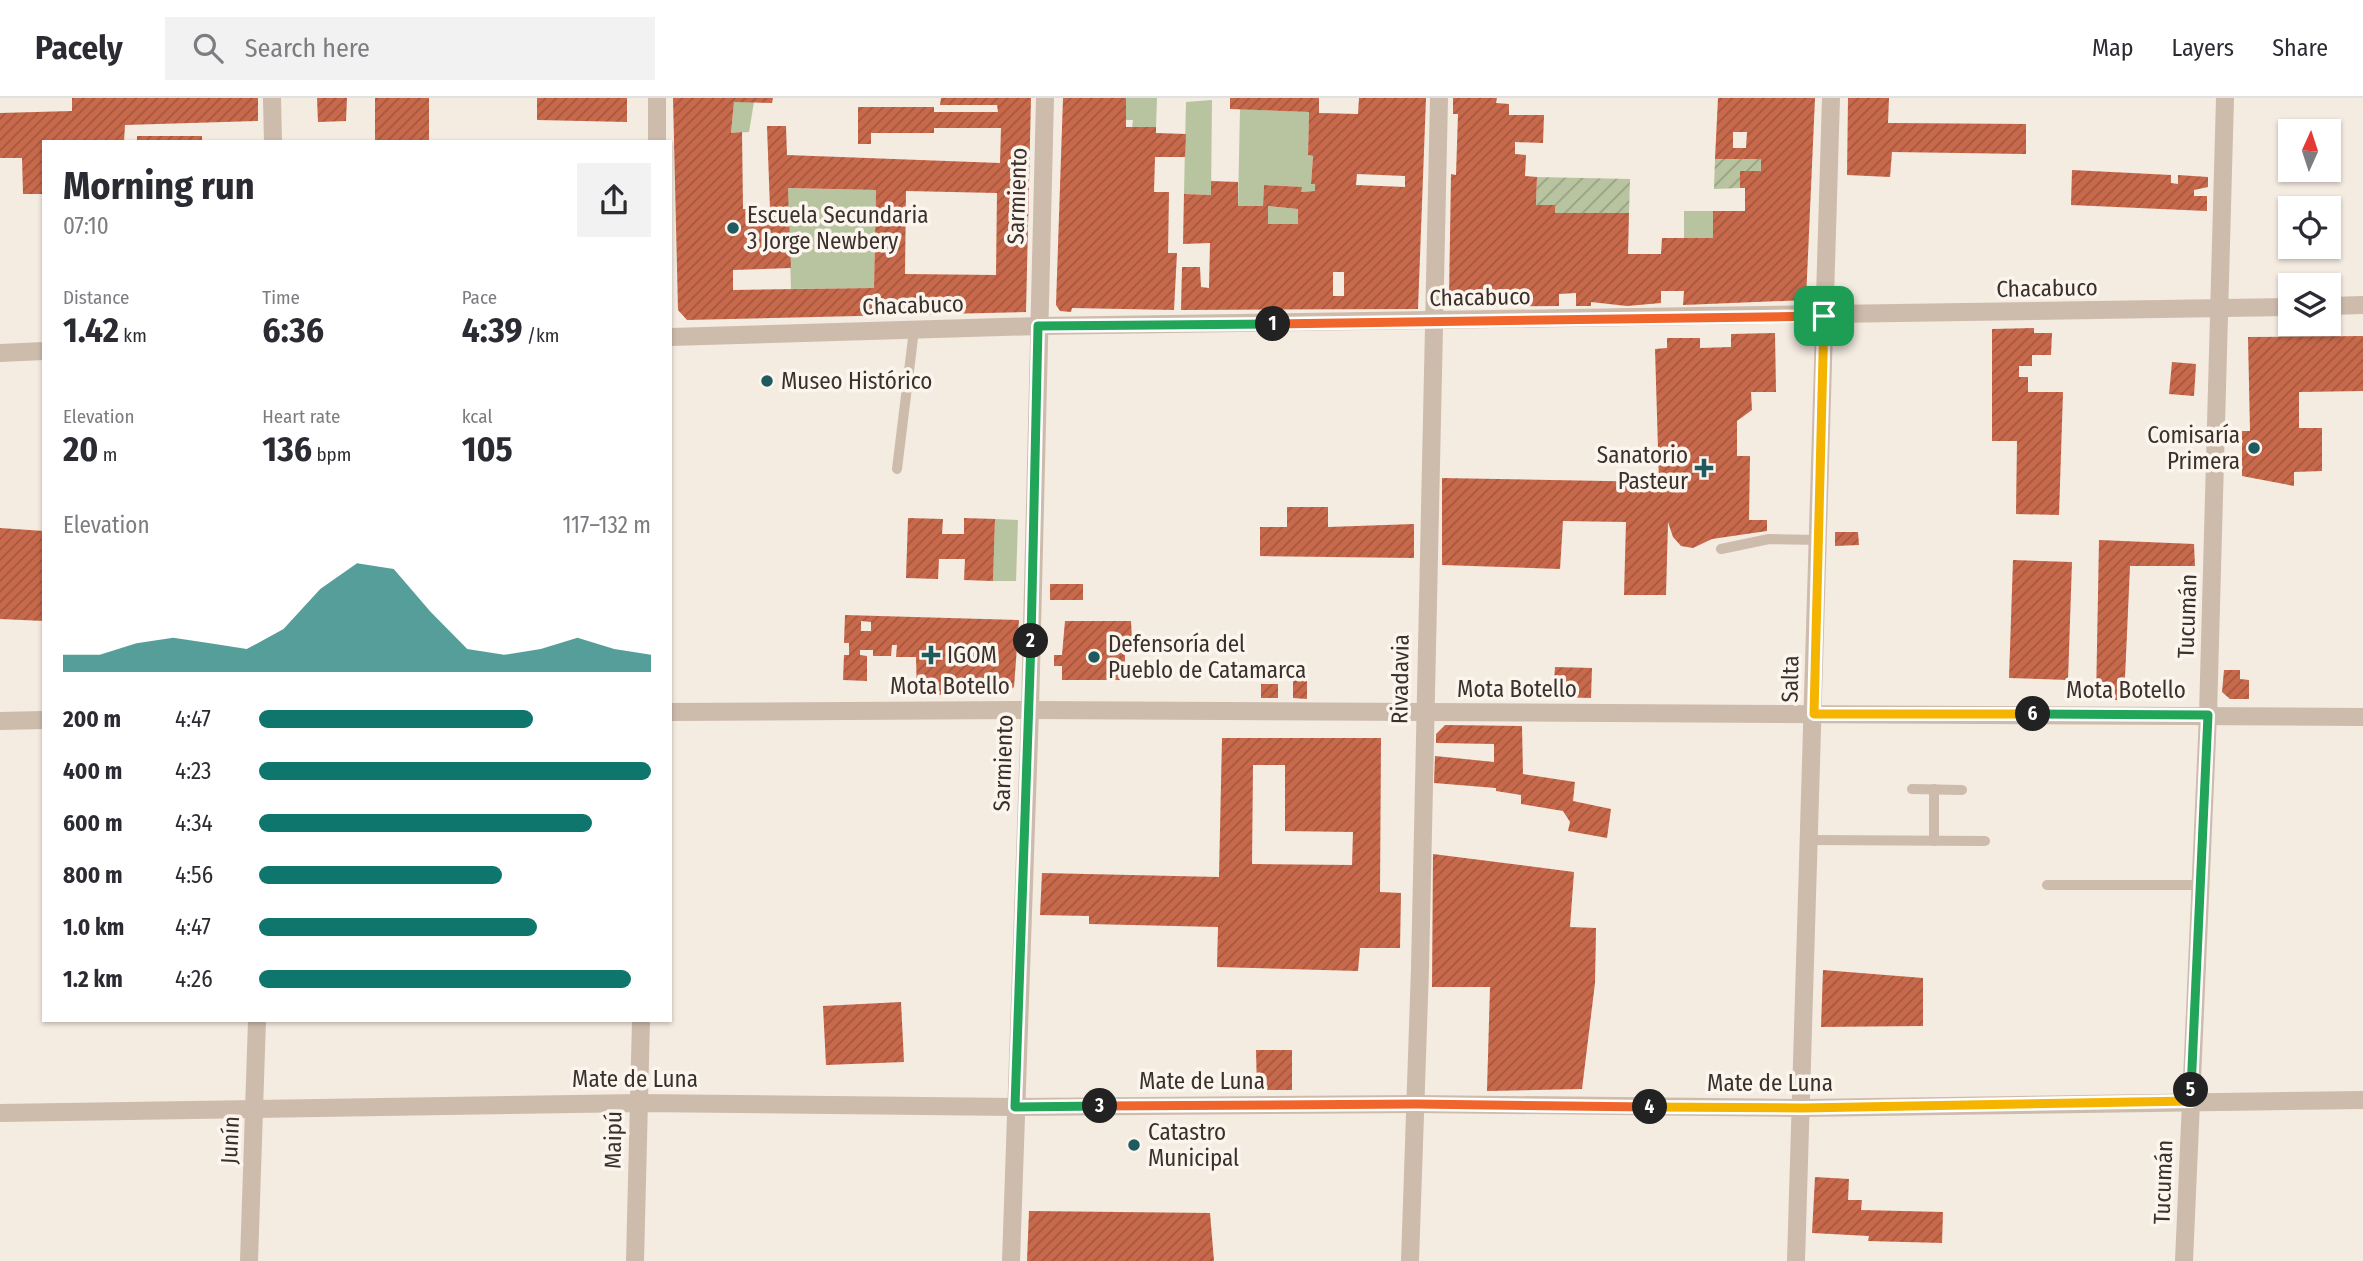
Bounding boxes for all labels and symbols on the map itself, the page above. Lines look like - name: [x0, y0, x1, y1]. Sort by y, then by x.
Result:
- north arrow: [2278, 119, 2342, 182]
- street label: Sarmiento: [1001, 147, 1033, 245]
- place label: Escuela Secundaria 3 Jorge Newbery: [747, 201, 928, 255]
- marker: Escuela Secundaria 3 Jorge Newbery: [725, 220, 741, 236]
- street label: Chacabuco: [1996, 273, 2098, 303]
- street label: Chacabuco: [1429, 282, 1531, 312]
- pin: [1794, 286, 1854, 346]
- street label: Chacabuco: [862, 289, 964, 321]
- pin: 1: [1256, 306, 1290, 342]
- place label: Museo Histórico: [781, 367, 932, 395]
- marker: Museo Histórico: [759, 373, 775, 389]
- place label: Comisaría Primera: [2147, 421, 2240, 475]
- marker: Comisaría Primera: [2246, 440, 2262, 456]
- place label: Sanatorio Pasteur: [1597, 441, 1688, 495]
- marker: Sanatorio Pasteur: [1694, 458, 1714, 478]
- street label: Tucumán: [2172, 573, 2202, 659]
- pin: 2: [1014, 624, 1048, 658]
- place label: Defensoría del Pueblo de Catamarca: [1108, 630, 1306, 684]
- street label: Rivadavia: [1385, 634, 1415, 724]
- place label: IGOM: [947, 641, 997, 669]
- marker: IGOM: [921, 645, 941, 665]
- marker: Defensoría del Pueblo de Catamarca: [1086, 649, 1102, 665]
- street label: Salta: [1776, 655, 1804, 703]
- street label: Mota Botello: [890, 672, 1010, 700]
- street label: Mota Botello: [1457, 675, 1577, 703]
- street label: Mota Botello: [2066, 676, 2186, 704]
- pin: 6: [2016, 696, 2050, 732]
- street label: Sarmiento: [987, 714, 1019, 812]
- street label: Mate de Luna: [572, 1065, 698, 1093]
- street label: Mate de Luna: [1139, 1067, 1265, 1095]
- street label: Mate de Luna: [1707, 1069, 1833, 1097]
- pin: 5: [2174, 1072, 2208, 1108]
- pin: 3: [1082, 1088, 1118, 1124]
- pin: 4: [1632, 1090, 1668, 1124]
- street label: Maipú: [598, 1111, 628, 1169]
- street label: Junín: [215, 1115, 245, 1165]
- place label: Catastro Municipal: [1148, 1118, 1239, 1172]
- marker: Catastro Municipal: [1126, 1137, 1142, 1153]
- street label: Tucumán: [2148, 1139, 2178, 1225]

